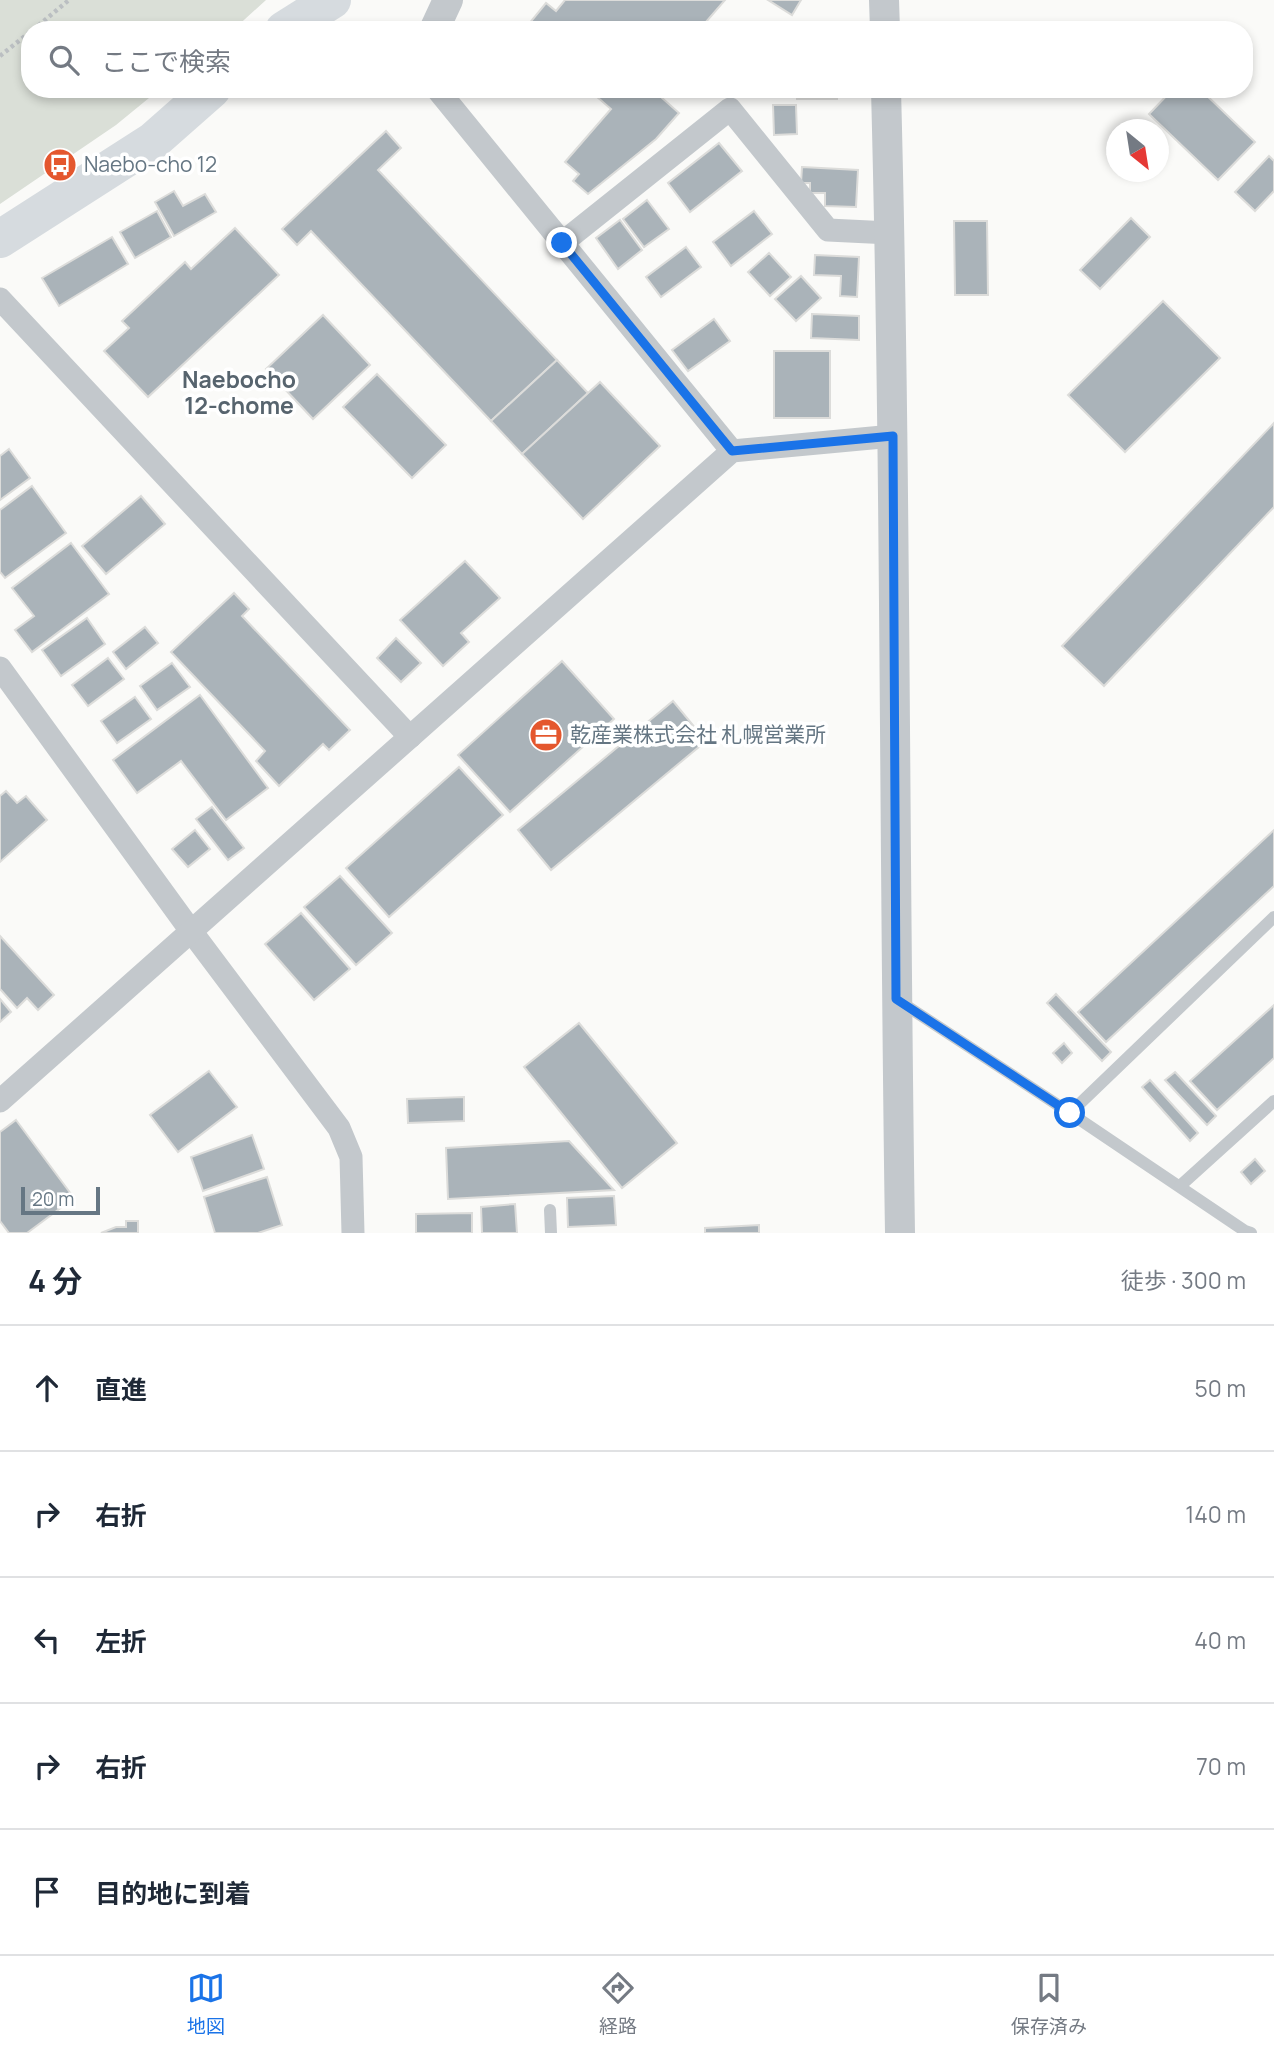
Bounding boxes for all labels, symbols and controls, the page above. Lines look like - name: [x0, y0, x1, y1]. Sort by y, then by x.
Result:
- search box: [21, 21, 1253, 98]
- icon: search: [45, 41, 83, 79]
- text: ここで検索: [101, 43, 231, 79]
- north arrow: [1106, 119, 1169, 182]
- bus stop icon: Naebo-cho 12: [41, 146, 79, 184]
- place label: Naebo-cho 12: [84, 150, 217, 178]
- route end: [546, 227, 577, 258]
- district label: Naebocho 12-chome: [182, 363, 296, 421]
- office icon: 乾産業株式会社 札幌営業所: [527, 716, 565, 754]
- place label: 乾産業株式会社 札幌営業所: [570, 720, 826, 748]
- route start: [1054, 1097, 1085, 1128]
- scale bar: [21, 1184, 100, 1216]
- text: 20 m: [32, 1186, 74, 1212]
- text: 4 分: [28, 1260, 82, 1301]
- text: 徒歩 · 300 m: [1121, 1264, 1246, 1296]
- icon: ahead: [28, 1369, 66, 1407]
- text: 直進: [95, 1371, 147, 1407]
- text: 50 m: [1195, 1372, 1246, 1404]
- icon: right: [28, 1495, 66, 1533]
- text: 右折: [95, 1497, 147, 1533]
- text: 140 m: [1185, 1498, 1246, 1530]
- icon: left: [28, 1621, 66, 1659]
- text: 左折: [95, 1623, 147, 1659]
- text: 40 m: [1194, 1624, 1246, 1656]
- icon: right: [28, 1747, 66, 1785]
- text: 右折: [95, 1749, 147, 1785]
- text: 70 m: [1196, 1750, 1246, 1782]
- icon: arrive: [28, 1873, 66, 1911]
- text: 目的地に到着: [95, 1875, 251, 1911]
- tab: 地図: [187, 1969, 225, 2039]
- tab: 経路: [599, 1969, 637, 2039]
- tab: 保存済み: [1011, 1969, 1087, 2039]

